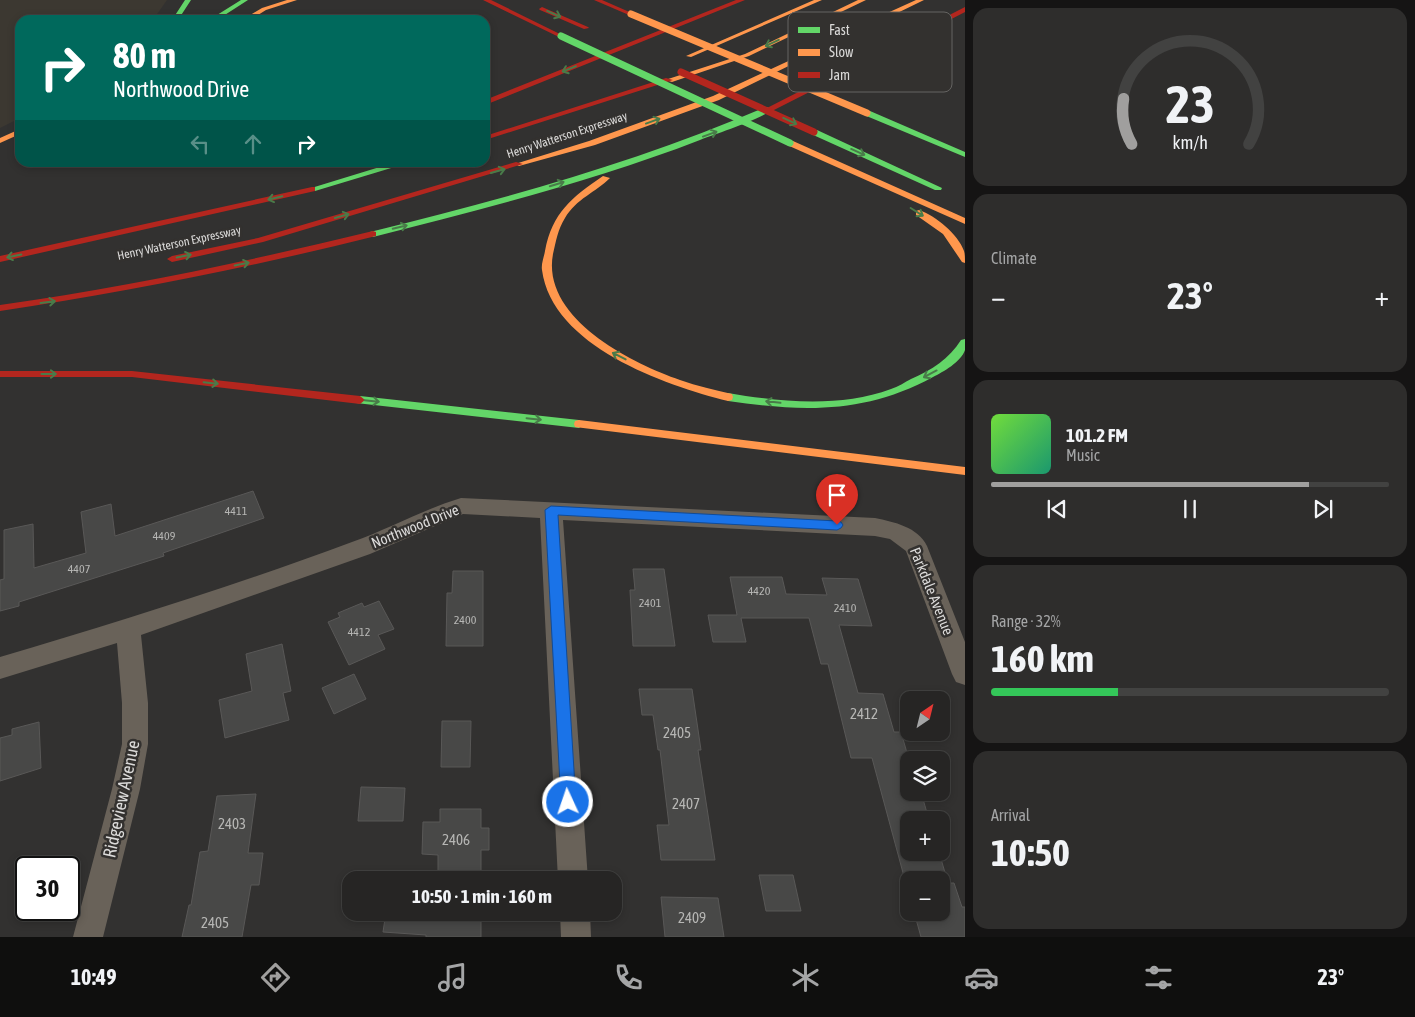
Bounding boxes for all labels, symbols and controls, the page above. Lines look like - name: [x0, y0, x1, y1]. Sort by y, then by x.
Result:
- one-way arrow: [546, 10, 561, 20]
- legend: [788, 12, 952, 92]
- text: Fast: [829, 22, 850, 38]
- icon: right: [30, 35, 95, 100]
- text: 80 m: [113, 35, 176, 75]
- one-way arrow: [764, 38, 779, 48]
- text: Slow: [829, 44, 854, 60]
- one-way arrow: [562, 65, 577, 74]
- text: Jam: [829, 67, 850, 83]
- text: 23: [1166, 74, 1214, 134]
- text: Northwood Drive: [113, 76, 249, 102]
- street label: Henry Watterson Expressway: [505, 109, 629, 161]
- one-way arrow: [644, 116, 660, 125]
- one-way arrow: [782, 117, 797, 127]
- one-way arrow: [702, 128, 718, 138]
- icon: left: [186, 130, 214, 158]
- icon: ahead: [239, 130, 267, 158]
- icon: right: [292, 130, 320, 158]
- text: km/h: [1172, 132, 1208, 153]
- one-way arrow: [850, 148, 865, 158]
- one-way arrow: [490, 165, 506, 175]
- one-way arrow: [549, 179, 565, 189]
- one-way arrow: [268, 194, 284, 203]
- one-way arrow: [910, 206, 924, 217]
- one-way arrow: [333, 211, 349, 220]
- one-way arrow: [392, 222, 408, 231]
- street label: Henry Watterson Expressway: [116, 223, 242, 263]
- text: Climate: [991, 249, 1037, 267]
- one-way arrow: [176, 251, 192, 260]
- one-way arrow: [7, 252, 23, 262]
- one-way arrow: [234, 258, 250, 268]
- text: 23°: [1167, 274, 1213, 317]
- text: −: [991, 280, 1006, 312]
- text: +: [1374, 280, 1389, 312]
- one-way arrow: [40, 297, 56, 307]
- one-way arrow: [612, 351, 627, 360]
- one-way arrow: [40, 369, 56, 379]
- one-way arrow: [923, 369, 938, 379]
- one-way arrow: [202, 378, 218, 388]
- one-way arrow: [364, 396, 380, 406]
- one-way arrow: [765, 397, 781, 407]
- one-way arrow: [525, 414, 541, 424]
- text: 101.2 FM: [1066, 424, 1128, 446]
- text: Music: [1066, 446, 1100, 464]
- pin: [816, 474, 858, 525]
- icon: arrive: [823, 481, 851, 509]
- icon: previous: [1043, 495, 1071, 523]
- icon: pause: [1176, 495, 1204, 523]
- icon: next: [1309, 495, 1337, 523]
- street label: Northwood Drive: [369, 501, 461, 551]
- house number: 4411: [225, 504, 248, 518]
- house number: 4409: [153, 529, 176, 543]
- street label: Parkdale Avenue: [907, 545, 957, 637]
- house number: 4407: [68, 562, 91, 576]
- house number: 4420: [748, 584, 771, 598]
- house number: 2401: [639, 596, 662, 610]
- house number: 2410: [834, 601, 857, 615]
- text: Range · 32%: [991, 612, 1061, 630]
- house number: 2400: [454, 613, 477, 627]
- house number: 4412: [348, 625, 370, 639]
- text: 160 km: [991, 637, 1094, 680]
- north arrow: [900, 691, 950, 741]
- map controls: [900, 691, 950, 921]
- house number: 2412: [850, 705, 878, 722]
- house number: 2405: [663, 724, 691, 741]
- street label: Ridgeview Avenue: [98, 738, 144, 860]
- button: layers: [900, 751, 950, 801]
- position arrow: [541, 775, 593, 827]
- house number: 2407: [672, 795, 700, 812]
- text: Arrival: [991, 806, 1030, 824]
- button: +: [900, 811, 950, 861]
- house number: 2403: [218, 815, 246, 832]
- house number: 2406: [442, 831, 470, 848]
- text: 10:50: [991, 831, 1070, 874]
- speed limit sign: 30: [15, 856, 80, 921]
- button: −: [900, 871, 950, 921]
- text: 10:50 · 1 min · 160 m: [412, 885, 552, 907]
- house number: 2409: [678, 909, 706, 926]
- house number: 2405: [201, 914, 229, 931]
- icon: directions: [258, 960, 293, 995]
- icon: music: [435, 960, 470, 995]
- icon: phone: [611, 960, 646, 995]
- icon: climate: [788, 960, 823, 995]
- icon: car: [964, 960, 999, 995]
- icon: filters: [1141, 960, 1176, 995]
- text: 10:49: [71, 964, 117, 990]
- text: 23°: [1317, 964, 1344, 990]

